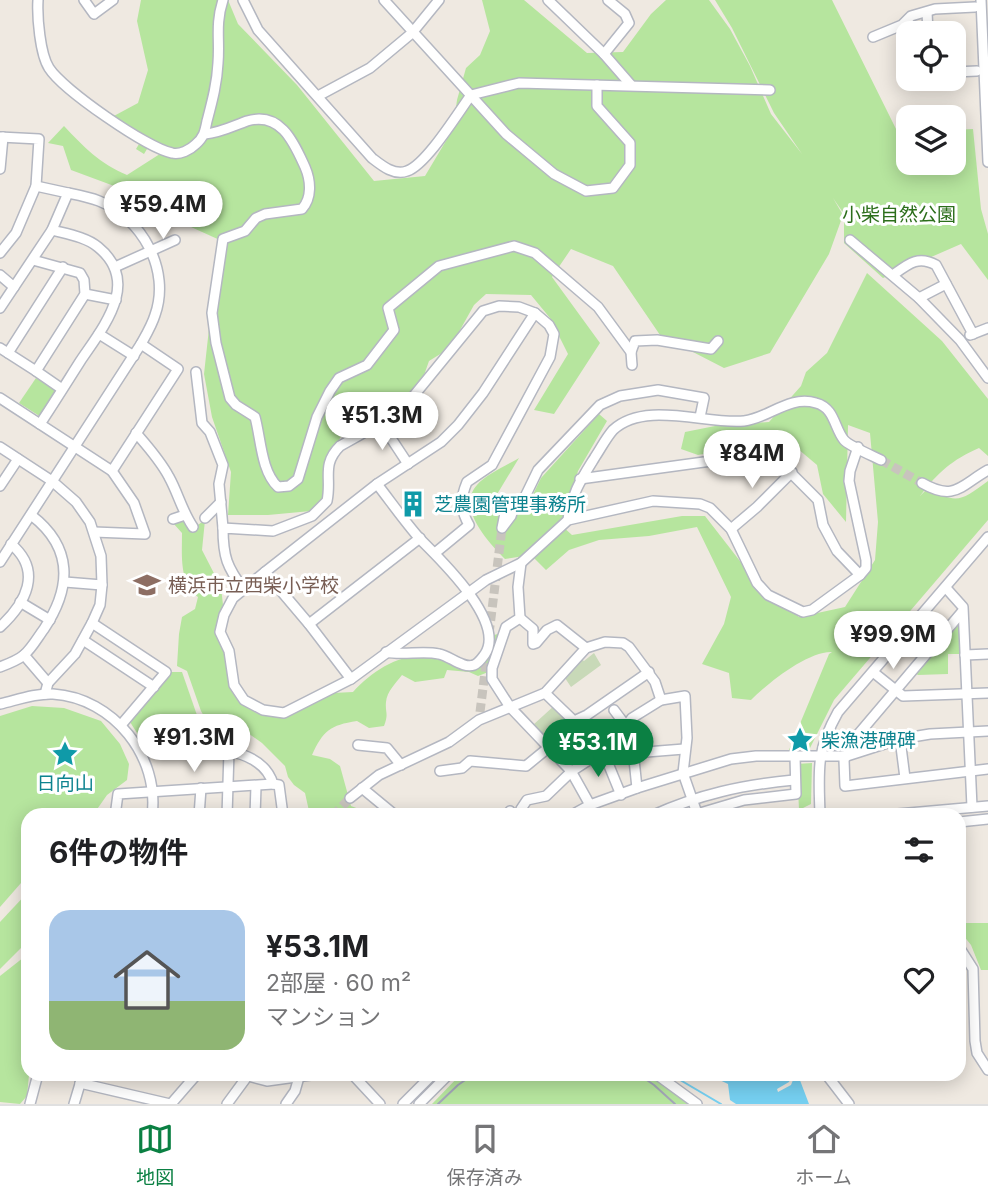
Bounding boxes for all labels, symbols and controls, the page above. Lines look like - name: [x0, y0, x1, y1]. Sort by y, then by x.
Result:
- map controls: [896, 21, 966, 175]
- button: locate: [896, 21, 966, 91]
- button: layers: [896, 105, 966, 175]
- pin: ¥59.4M: [106, 182, 220, 241]
- text: ¥59.4M: [120, 190, 206, 218]
- park label: 小柴自然公園: [842, 203, 956, 226]
- pin: ¥51.3M: [325, 392, 439, 452]
- text: ¥51.3M: [341, 401, 423, 429]
- pin: ¥84M: [711, 430, 793, 490]
- text: ¥84M: [719, 439, 785, 467]
- building icon: 芝農園管理事務所: [398, 489, 428, 519]
- place label: 芝農園管理事務所: [434, 493, 586, 516]
- school or university icon: 横浜市立西柴小学校: [132, 570, 162, 600]
- place label: 横浜市立西柴小学校: [168, 574, 339, 597]
- pin: ¥99.9M: [836, 612, 950, 671]
- text: ¥99.9M: [850, 620, 936, 648]
- pin: ¥91.3M: [137, 714, 251, 774]
- pin: ¥53.1M: [541, 720, 655, 779]
- text: ¥91.3M: [153, 723, 235, 751]
- place icon: 柴漁港碑碑: [785, 725, 815, 755]
- text: ¥53.1M: [558, 728, 638, 756]
- place label: 柴漁港碑碑: [821, 729, 916, 752]
- place icon: 日向山: [50, 739, 80, 769]
- place label: 日向山: [36, 772, 94, 795]
- icon: filters: [900, 831, 938, 869]
- text: 6件の物件: [49, 834, 188, 870]
- text: ¥53.1M: [266, 928, 369, 964]
- icon: home: [105, 938, 189, 1022]
- icon: heart: [900, 961, 938, 999]
- text: 2部屋 · 60 m²: [266, 969, 411, 997]
- text: マンション: [266, 1003, 381, 1031]
- tab: 地図: [136, 1120, 174, 1189]
- tab: 保存済み: [447, 1120, 523, 1189]
- tab: ホーム: [795, 1120, 852, 1189]

